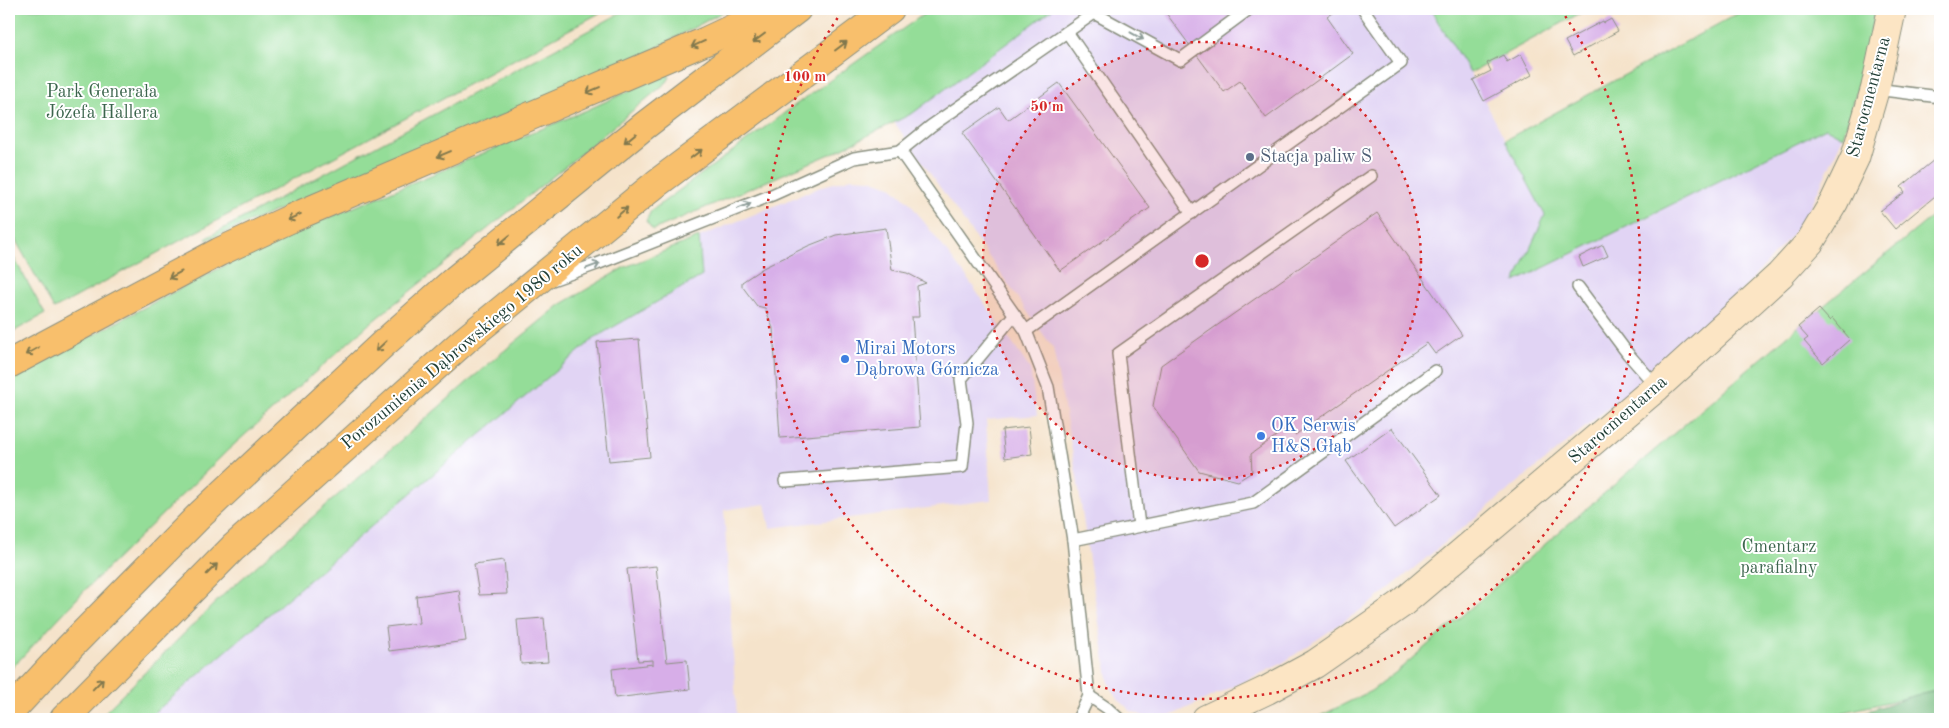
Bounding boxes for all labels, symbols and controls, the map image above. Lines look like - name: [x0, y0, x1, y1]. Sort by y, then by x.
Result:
- one-way arrow: [1129, 32, 1144, 41]
- one-way arrow: [753, 33, 766, 44]
- street label: Starocmentarna: [1844, 35, 1894, 159]
- one-way arrow: [691, 41, 706, 50]
- one-way arrow: [834, 41, 848, 51]
- text: 100 m: [784, 70, 826, 85]
- park label: Park Generała Józefa Hallera: [46, 83, 158, 122]
- one-way arrow: [586, 85, 601, 95]
- text: 50 m: [1030, 100, 1064, 115]
- one-way arrow: [624, 132, 637, 143]
- one-way arrow: [689, 148, 702, 159]
- place label: Stacja paliw S: [1260, 148, 1372, 166]
- one-way arrow: [437, 149, 452, 159]
- marker: Stacja paliw S: [1244, 151, 1256, 163]
- one-way arrow: [736, 201, 751, 210]
- one-way arrow: [615, 207, 628, 218]
- one-way arrow: [287, 213, 302, 223]
- one-way arrow: [498, 235, 511, 246]
- street label: Porozumienia Dąbrowskiego 1980 roku: [338, 241, 586, 453]
- centre of rings: [1193, 252, 1211, 270]
- one-way arrow: [585, 261, 600, 270]
- one-way arrow: [168, 270, 183, 280]
- one-way arrow: [374, 340, 387, 352]
- place label: Mirai Motors Dąbrowa Górnicza: [855, 340, 999, 379]
- one-way arrow: [26, 347, 40, 357]
- marker: Mirai Motors Dąbrowa Górnicza: [839, 353, 851, 365]
- street label: Starocmentarna: [1565, 372, 1671, 467]
- place label: OK Serwis H&S Głąb: [1271, 417, 1356, 456]
- marker: OK Serwis H&S Głąb: [1255, 430, 1267, 442]
- park label: Cmentarz parafialny: [1740, 538, 1818, 577]
- one-way arrow: [206, 562, 218, 575]
- one-way arrow: [92, 678, 104, 691]

